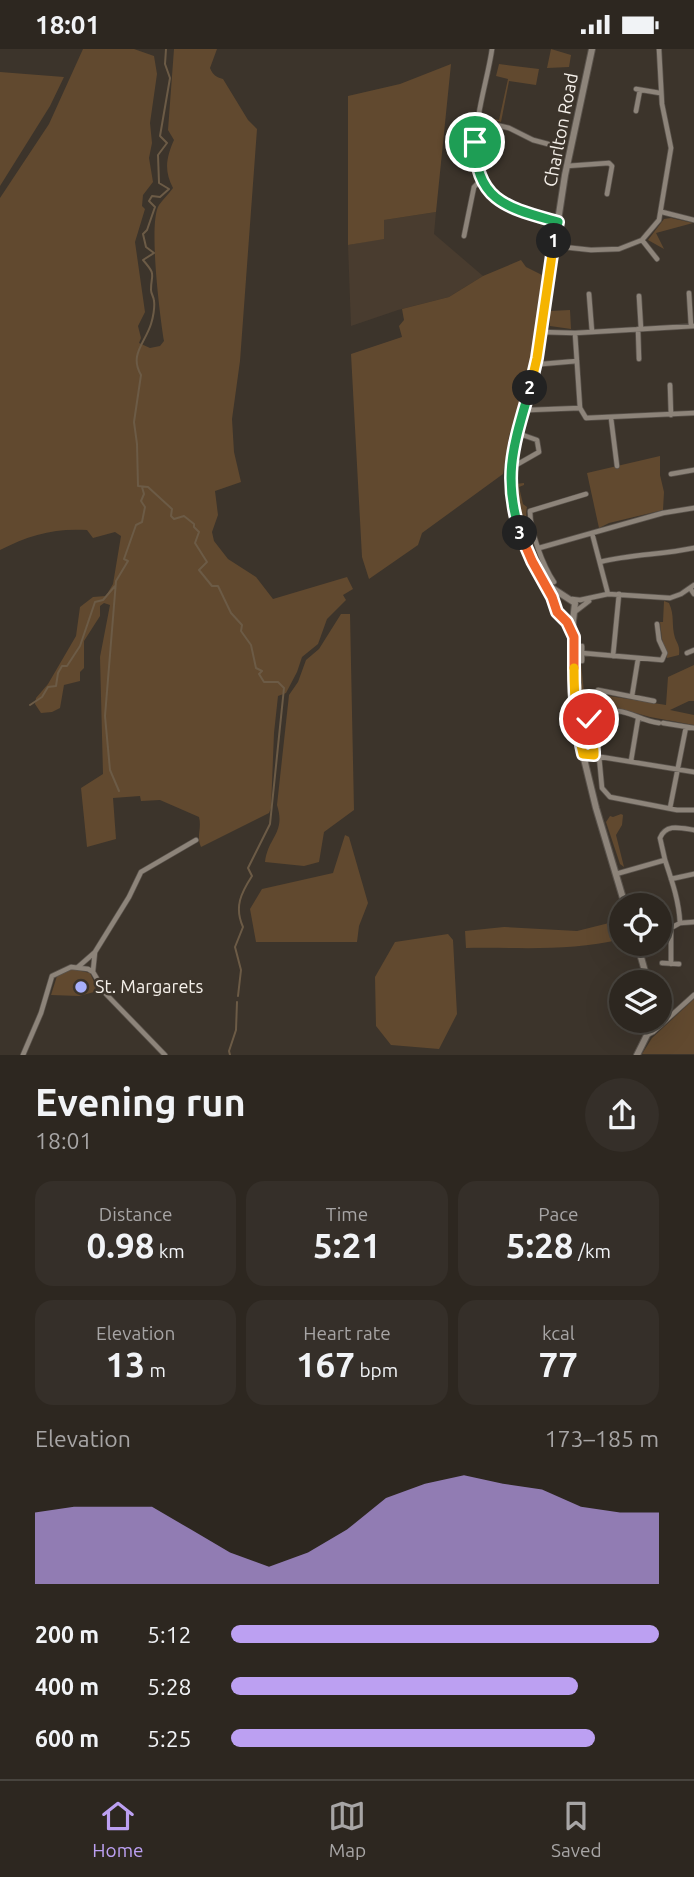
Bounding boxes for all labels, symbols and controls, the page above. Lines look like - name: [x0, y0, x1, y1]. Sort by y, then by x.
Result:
- text: 18:01: [35, 10, 100, 39]
- street label: Charlton Road: [539, 71, 581, 188]
- pin: [445, 112, 505, 172]
- icon: arrive: [456, 123, 494, 161]
- pin: 1: [536, 223, 572, 259]
- text: 1: [548, 229, 559, 251]
- pin: 2: [512, 371, 548, 405]
- text: 2: [524, 376, 535, 398]
- pin: 3: [503, 515, 538, 551]
- text: 3: [514, 521, 525, 543]
- pin: [559, 689, 619, 749]
- icon: check: [570, 700, 608, 738]
- map controls: [609, 893, 672, 1033]
- button: locate: [609, 893, 672, 956]
- button: layers: [609, 970, 672, 1033]
- place label: St. Margarets: [95, 976, 203, 996]
- marker: St. Margarets: [73, 979, 89, 995]
- button: share: [585, 1078, 659, 1152]
- text: Evening run: [35, 1081, 246, 1123]
- text: 18:01: [35, 1128, 93, 1153]
- text: Distance: [99, 1203, 172, 1225]
- text: Time: [326, 1203, 368, 1225]
- text: Pace: [538, 1203, 578, 1225]
- text: 0.98: [87, 1225, 154, 1265]
- text: 5:21: [313, 1225, 381, 1265]
- text: 5:28: [506, 1225, 574, 1265]
- text: km: [154, 1240, 185, 1262]
- text: /km: [574, 1240, 611, 1262]
- text: Elevation: [96, 1322, 175, 1344]
- text: Heart rate: [303, 1322, 391, 1344]
- text: kcal: [542, 1322, 575, 1344]
- text: 13: [106, 1344, 145, 1384]
- text: 167: [296, 1344, 355, 1384]
- text: 77: [539, 1344, 578, 1384]
- text: m: [145, 1359, 166, 1381]
- text: bpm: [355, 1359, 398, 1381]
- text: Elevation: [35, 1426, 131, 1451]
- text: 173–185 m: [545, 1426, 659, 1451]
- text: 200 m: [35, 1622, 99, 1647]
- text: 5:12: [147, 1622, 192, 1647]
- text: 400 m: [35, 1674, 99, 1699]
- text: 5:28: [147, 1674, 192, 1699]
- text: 600 m: [35, 1726, 99, 1751]
- text: 5:25: [147, 1726, 192, 1751]
- tab: Home: [92, 1797, 144, 1861]
- tab: Map: [328, 1797, 366, 1861]
- tab: Saved: [551, 1797, 602, 1861]

